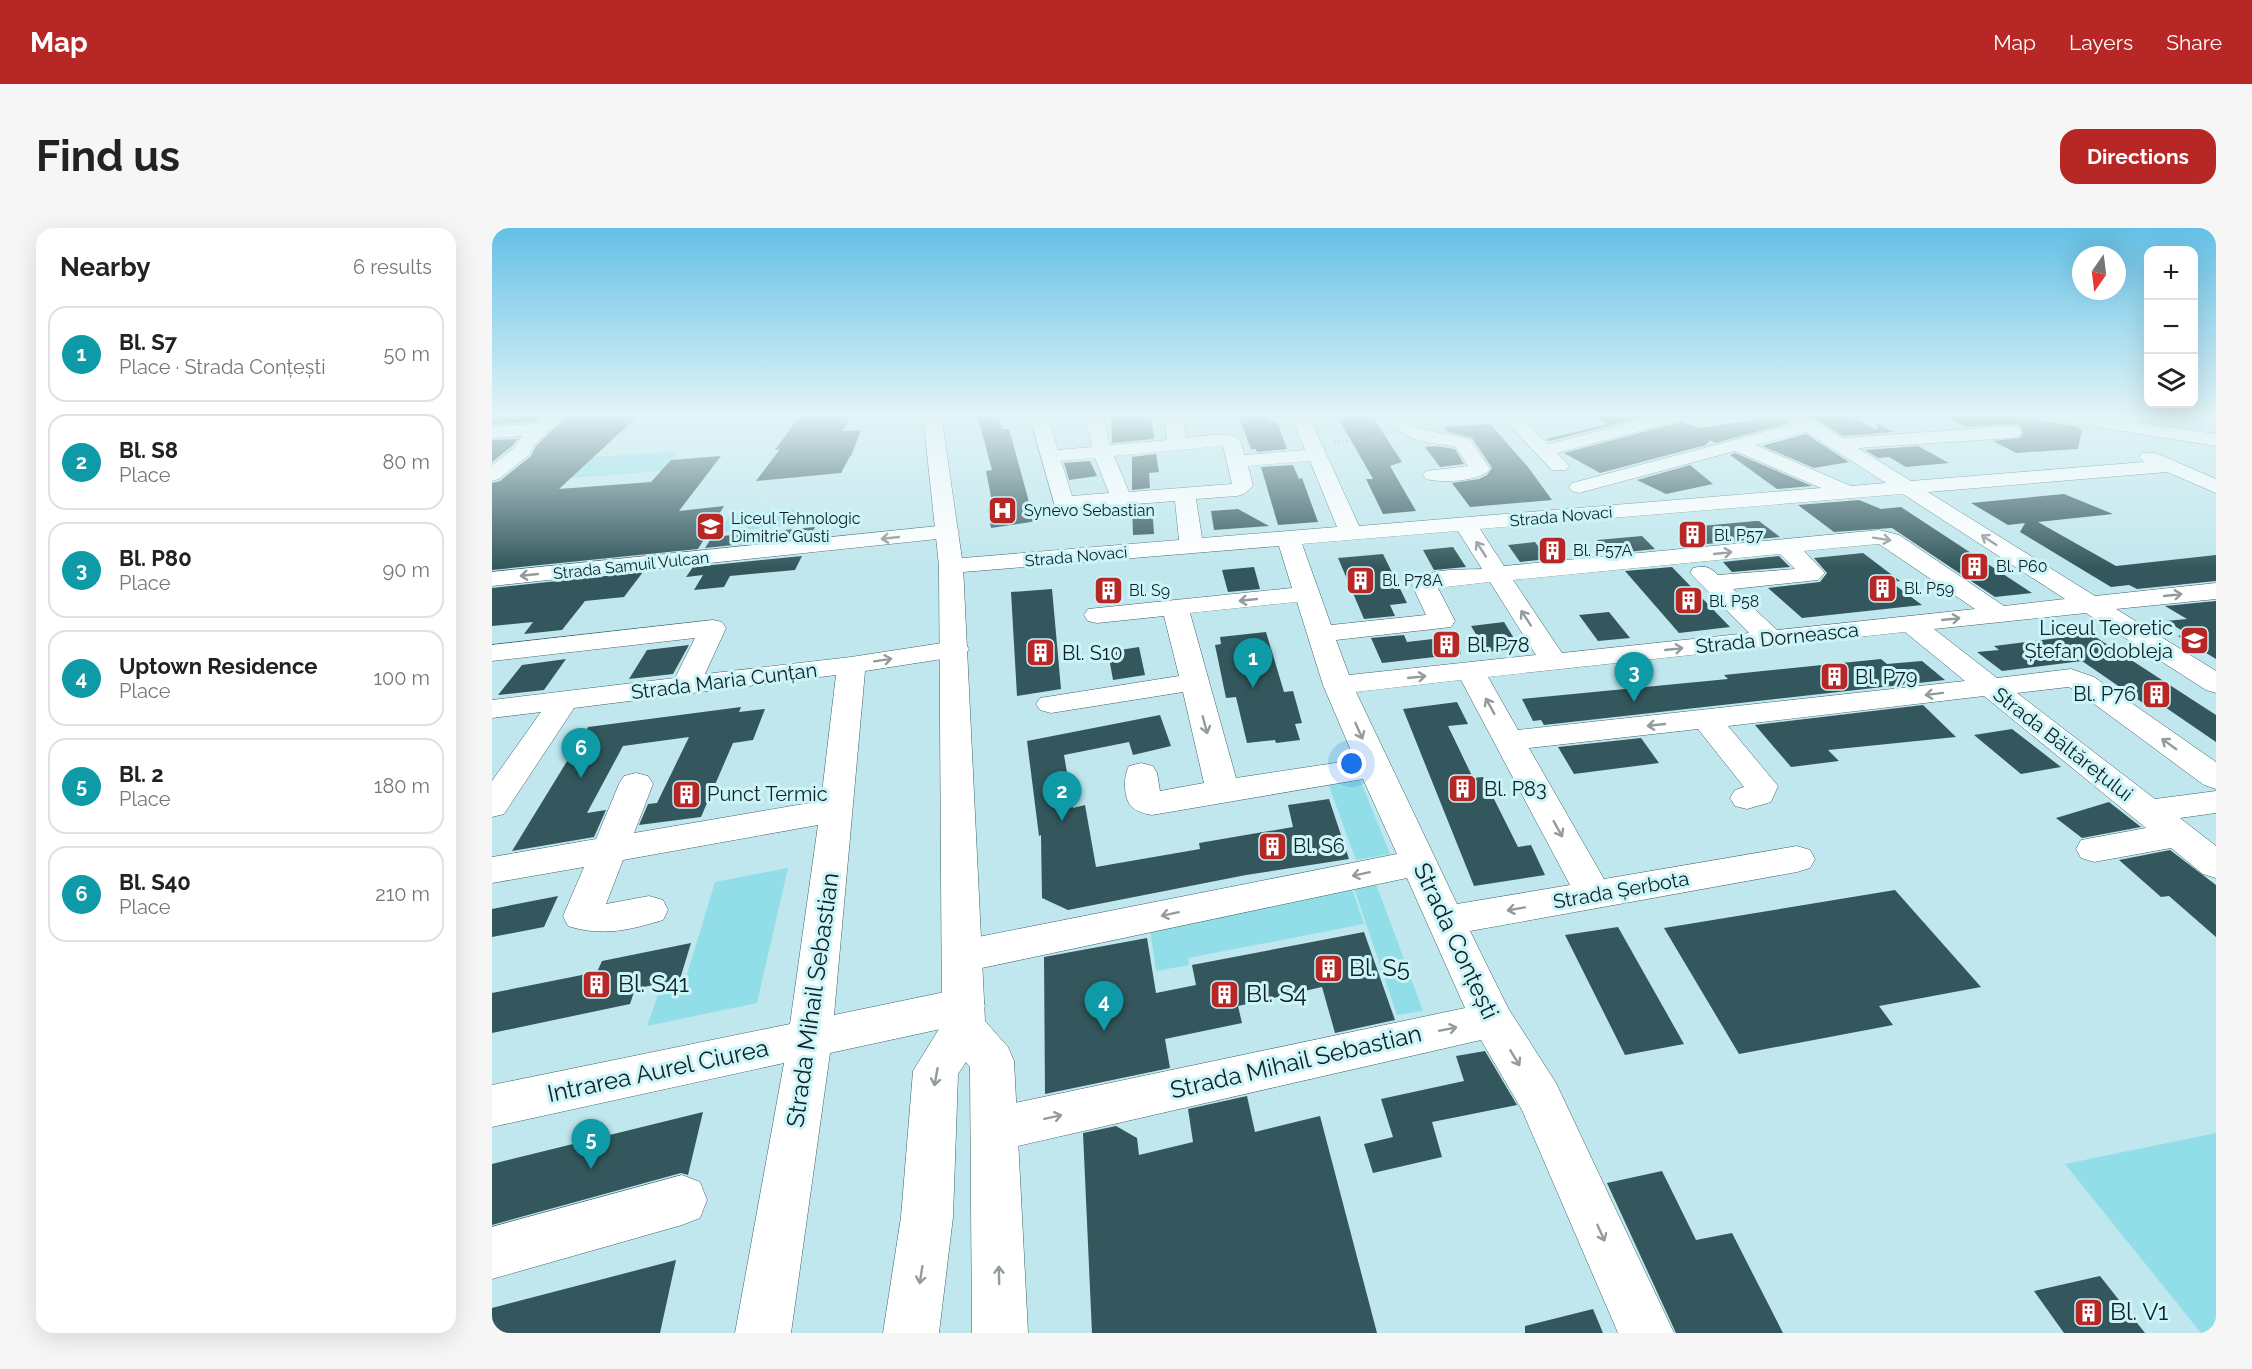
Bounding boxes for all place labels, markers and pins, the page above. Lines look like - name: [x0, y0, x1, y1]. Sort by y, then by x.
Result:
- hospital icon: Synevo Sebastian: [987, 494, 1019, 526]
- place label: Synevo Sebastian: [1024, 501, 1155, 520]
- place label: Liceul Tehnologic Dimitrie Gusti: [731, 509, 861, 546]
- school or university icon: Liceul Tehnologic Dimitrie Gusti: [694, 511, 726, 543]
- building icon: Bl. P57: [1677, 519, 1709, 551]
- place label: Bl. P57: [1714, 526, 1764, 545]
- building icon: Bl. P57A: [1536, 534, 1568, 566]
- place label: Bl. P57A: [1573, 541, 1633, 560]
- building icon: Bl. P60: [1959, 550, 1991, 582]
- place label: Bl. P60: [1996, 557, 2048, 576]
- building icon: Bl. P78A: [1345, 564, 1377, 596]
- place label: Bl. P78A: [1382, 571, 1443, 590]
- building icon: Bl. P59: [1867, 572, 1899, 604]
- building icon: Bl. S9: [1092, 574, 1124, 606]
- place label: Bl. P59: [1904, 579, 1954, 598]
- place label: Bl. S9: [1129, 581, 1170, 600]
- building icon: Bl. P58: [1672, 585, 1704, 617]
- place label: Bl. P58: [1709, 592, 1759, 611]
- place label: Liceul Teoretic Ștefan Odobleja: [2024, 616, 2173, 663]
- school or university icon: Liceul Teoretic Ștefan Odobleja: [2178, 624, 2210, 656]
- building icon: Bl. P78: [1430, 629, 1462, 661]
- place label: Bl. P78: [1467, 633, 1530, 657]
- building icon: Bl. S10: [1025, 637, 1057, 669]
- pin: 1: [1234, 638, 1272, 688]
- place label: Bl. S10: [1062, 641, 1123, 665]
- pin: 3: [1614, 652, 1654, 702]
- building icon: Bl. P79: [1818, 661, 1850, 693]
- place label: Bl. P79: [1855, 665, 1917, 689]
- building icon: Bl. P76: [2141, 678, 2173, 710]
- place label: Bl. P76: [2073, 682, 2136, 706]
- pin: 6: [562, 728, 601, 778]
- pin: 2: [1042, 772, 1082, 821]
- building icon: Bl. P83: [1447, 773, 1479, 805]
- place label: Bl. P83: [1484, 777, 1547, 801]
- building icon: Punct Termic: [670, 778, 702, 810]
- place label: Punct Termic: [707, 782, 828, 806]
- building icon: Bl. S6: [1256, 830, 1288, 862]
- place label: Bl. S6: [1293, 834, 1345, 858]
- building icon: Bl. S5: [1312, 952, 1344, 984]
- place label: Bl. S5: [1349, 953, 1410, 982]
- building icon: Bl. S41: [581, 968, 613, 1000]
- place label: Bl. S41: [618, 969, 689, 998]
- building icon: Bl. S4: [1209, 978, 1241, 1010]
- place label: Bl. S4: [1246, 979, 1307, 1008]
- pin: 4: [1084, 982, 1124, 1031]
- pin: 5: [572, 1120, 610, 1169]
- building icon: Bl. V1: [2073, 1296, 2105, 1328]
- place label: Bl. V1: [2110, 1297, 2168, 1326]

